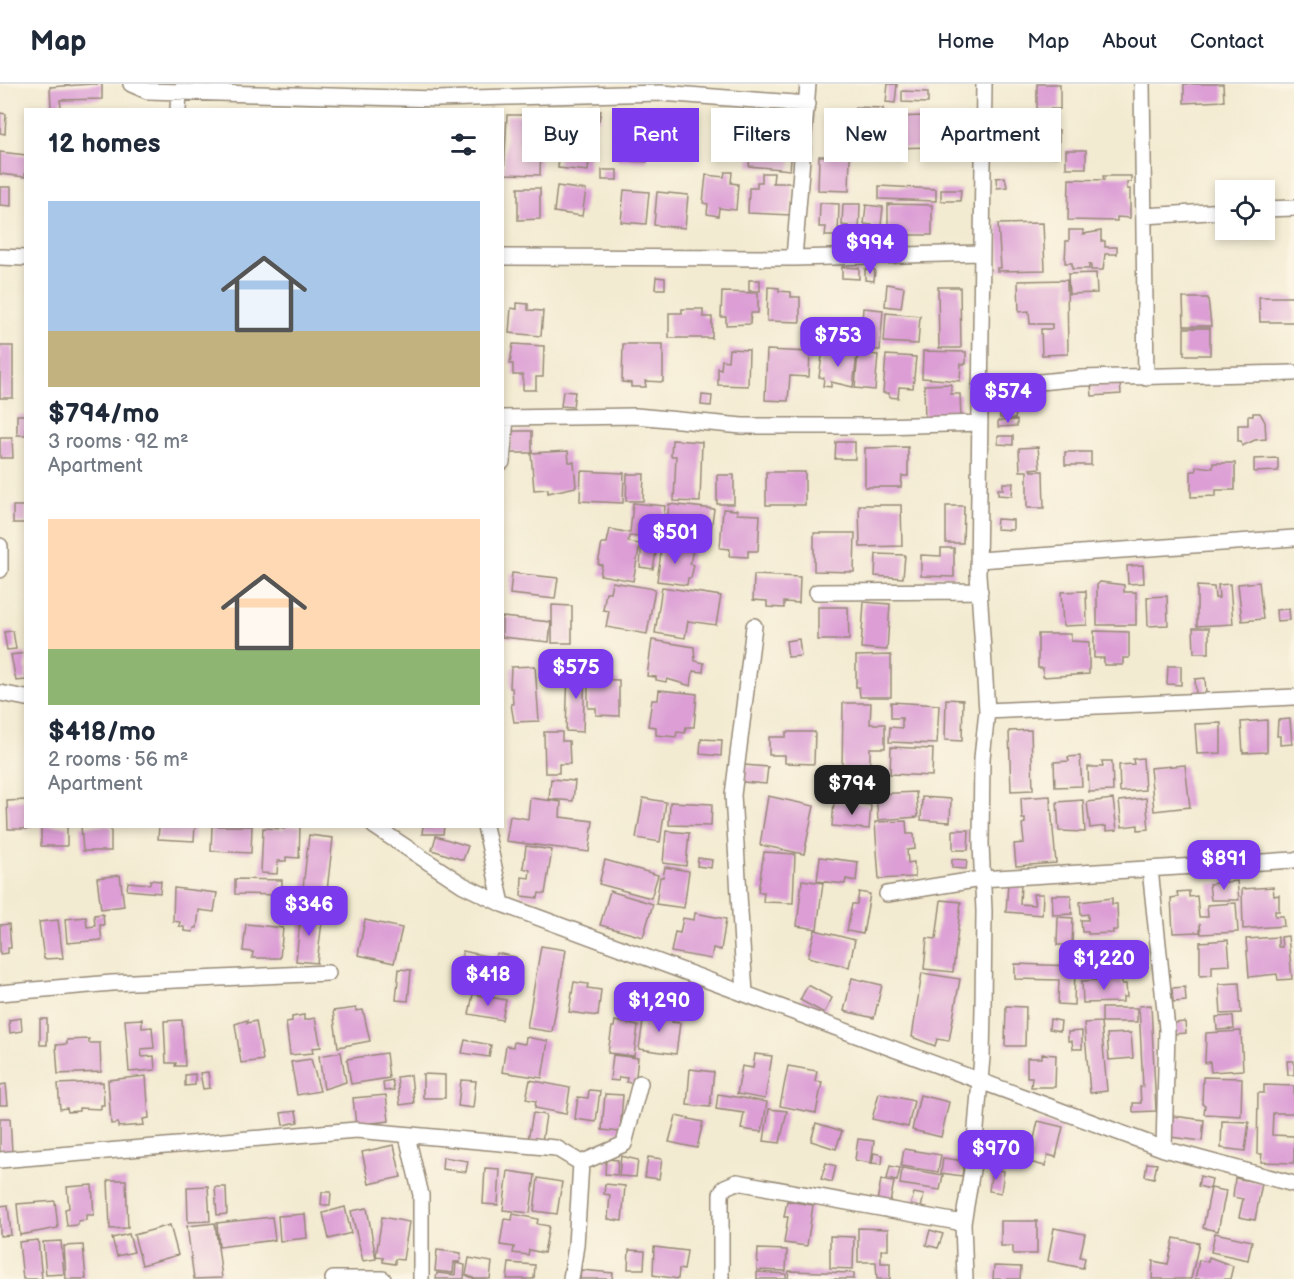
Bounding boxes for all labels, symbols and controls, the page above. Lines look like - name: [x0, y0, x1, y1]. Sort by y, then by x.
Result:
- text: Map: [30, 25, 86, 58]
- text: Home: [937, 29, 994, 54]
- text: Map: [1027, 29, 1069, 54]
- text: About: [1102, 29, 1157, 54]
- text: Contact: [1190, 29, 1264, 54]
- chip: Buy: [522, 108, 600, 162]
- chip: Rent: [612, 108, 699, 162]
- chip: Filters: [711, 108, 812, 162]
- chip: New: [824, 108, 908, 162]
- chip: Apartment: [920, 108, 1061, 162]
- icon: filters: [447, 128, 480, 161]
- text: 12 homes: [48, 129, 160, 160]
- map controls: [1215, 180, 1275, 240]
- button: locate: [1215, 180, 1275, 240]
- pin: $994: [834, 224, 906, 275]
- text: $994: [846, 231, 894, 255]
- icon: home: [210, 240, 318, 348]
- pin: $753: [802, 317, 874, 368]
- text: $753: [814, 324, 862, 348]
- pin: $574: [972, 373, 1044, 424]
- text: $574: [984, 380, 1032, 404]
- text: $794/mo: [48, 399, 159, 430]
- text: 3 rooms · 92 m²: [48, 430, 189, 454]
- text: Apartment: [48, 454, 143, 478]
- pin: $501: [639, 514, 711, 565]
- text: $501: [652, 521, 698, 545]
- icon: home: [210, 558, 318, 666]
- pin: $575: [540, 649, 612, 700]
- text: $575: [552, 656, 600, 680]
- text: $418/mo: [48, 717, 156, 748]
- text: 2 rooms · 56 m²: [48, 748, 188, 772]
- pin: $794: [816, 765, 888, 816]
- text: Apartment: [48, 772, 143, 796]
- text: $794: [828, 772, 876, 796]
- pin: $891: [1188, 840, 1260, 891]
- text: $891: [1201, 847, 1247, 871]
- pin: $346: [273, 886, 345, 937]
- text: $346: [285, 893, 333, 917]
- pin: $1,220: [1055, 940, 1153, 991]
- text: $1,220: [1073, 947, 1135, 971]
- pin: $418: [452, 956, 524, 1007]
- text: $418: [466, 963, 511, 987]
- pin: $1,290: [610, 982, 708, 1033]
- text: $1,290: [628, 989, 690, 1013]
- pin: $970: [960, 1130, 1032, 1181]
- text: $970: [972, 1137, 1020, 1161]

